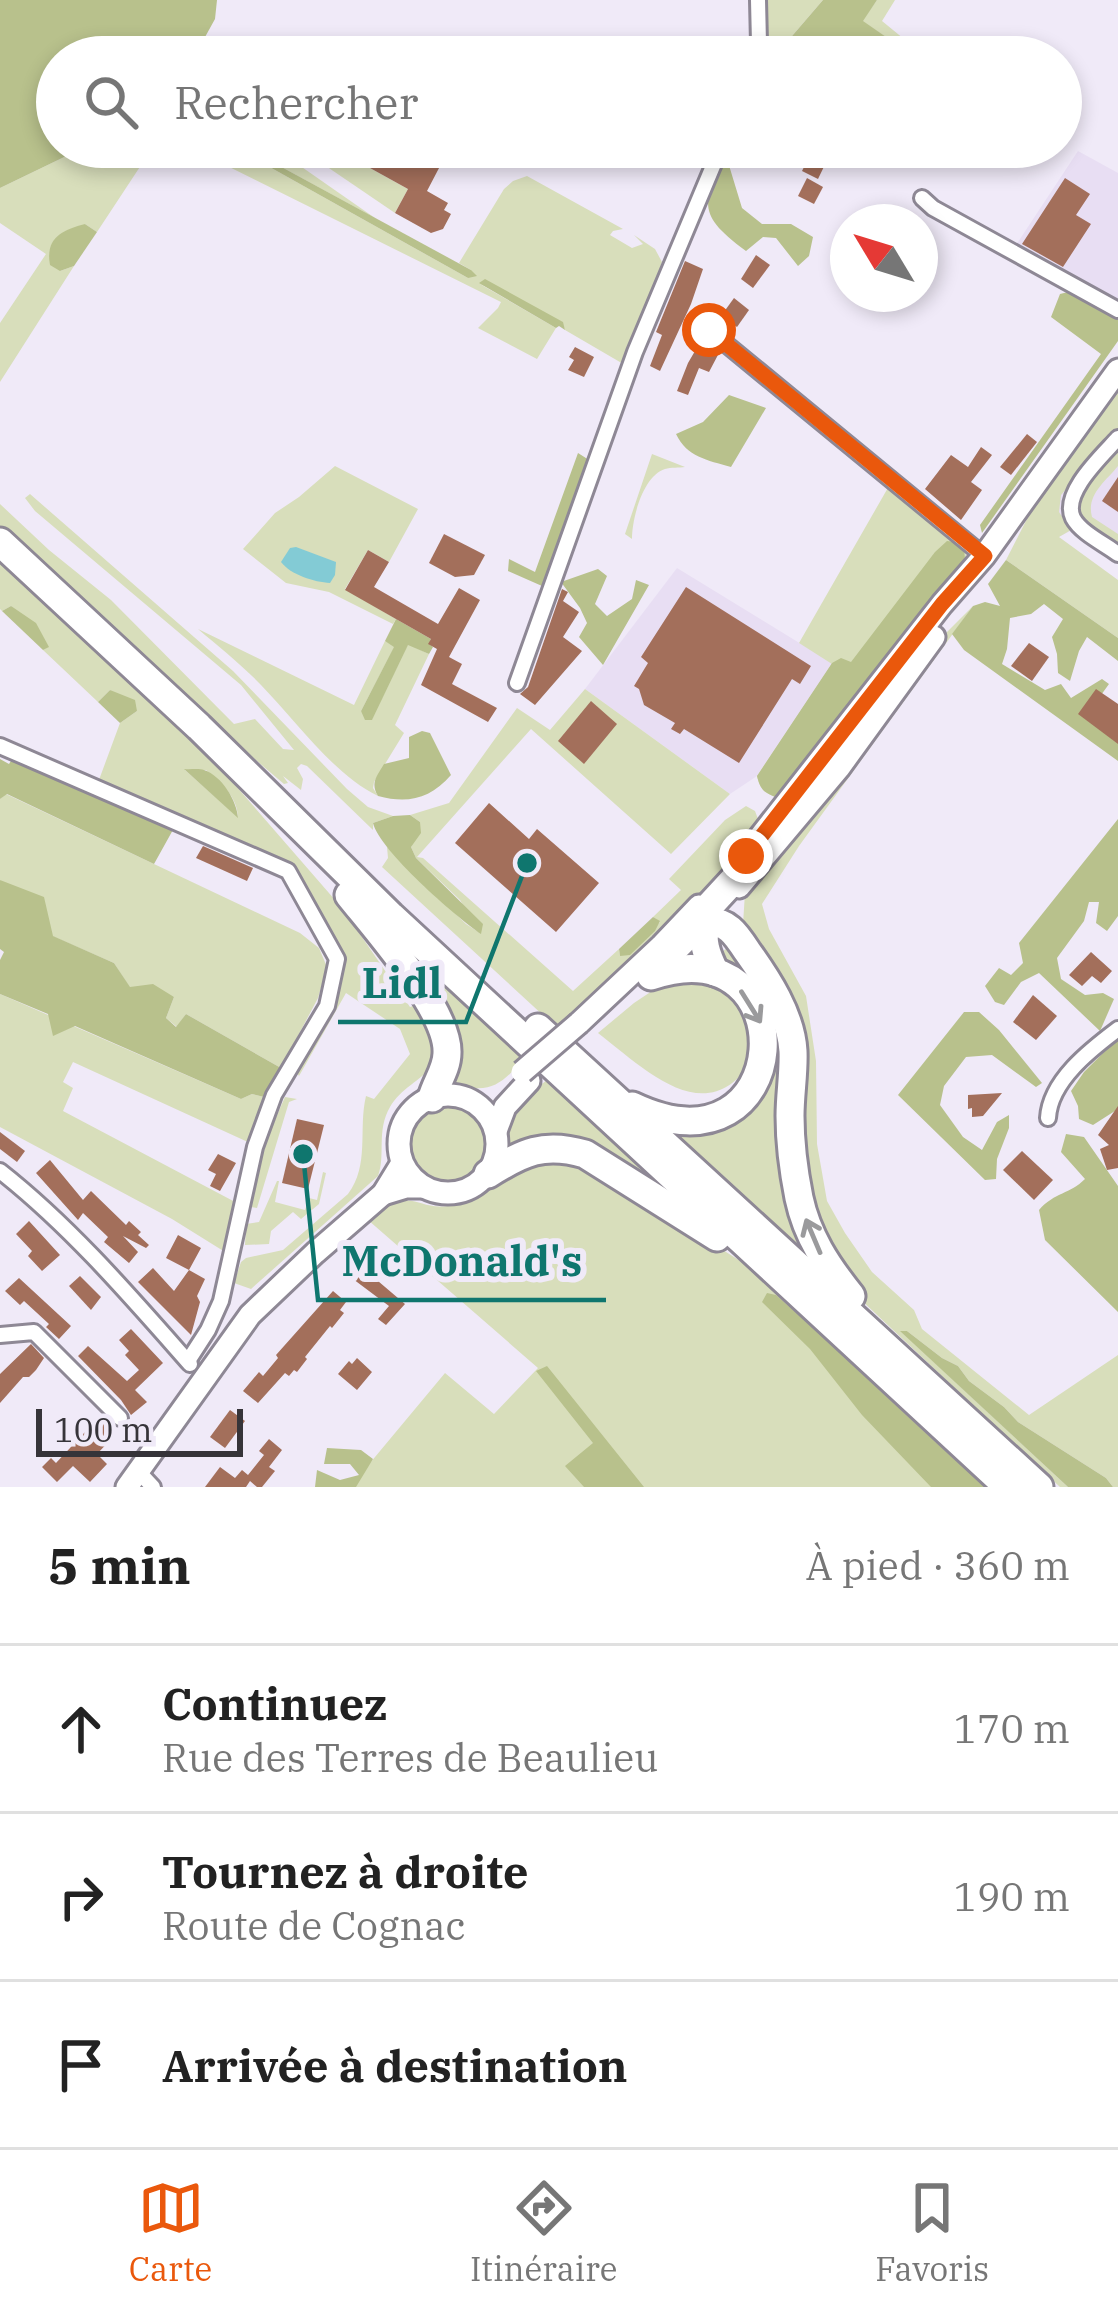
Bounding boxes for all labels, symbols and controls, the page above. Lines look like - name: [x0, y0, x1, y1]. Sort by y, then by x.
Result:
- search box: [36, 36, 1082, 168]
- icon: search: [78, 69, 144, 135]
- text: Rechercher: [174, 73, 418, 131]
- north arrow: [830, 204, 938, 312]
- route start: [682, 303, 736, 357]
- route end: [719, 829, 773, 883]
- callout: Lidl: [338, 944, 466, 1022]
- text: Lidl: [362, 955, 442, 1010]
- one-way arrow: [739, 989, 764, 1023]
- one-way arrow: [801, 1219, 822, 1256]
- callout: McDonald's: [318, 1222, 606, 1300]
- text: McDonald's: [342, 1233, 582, 1288]
- scale bar: [36, 1403, 243, 1456]
- text: 100 m: [54, 1408, 153, 1451]
- text: 5 min: [48, 1532, 191, 1598]
- text: À pied · 360 m: [806, 1540, 1070, 1591]
- text: Continuez: [162, 1674, 387, 1732]
- icon: ahead: [48, 1696, 114, 1762]
- text: 170 m: [954, 1703, 1070, 1754]
- text: Rue des Terres de Beaulieu: [162, 1732, 658, 1783]
- text: Tournez à droite: [162, 1842, 528, 1900]
- icon: right: [48, 1864, 114, 1930]
- text: 190 m: [954, 1871, 1070, 1922]
- text: Route de Cognac: [162, 1900, 466, 1951]
- icon: arrive: [48, 2032, 114, 2098]
- text: Arrivée à destination: [162, 2036, 628, 2094]
- tab: Carte: [129, 2175, 212, 2290]
- tab: Itinéraire: [470, 2175, 618, 2290]
- tab: Favoris: [875, 2175, 989, 2290]

